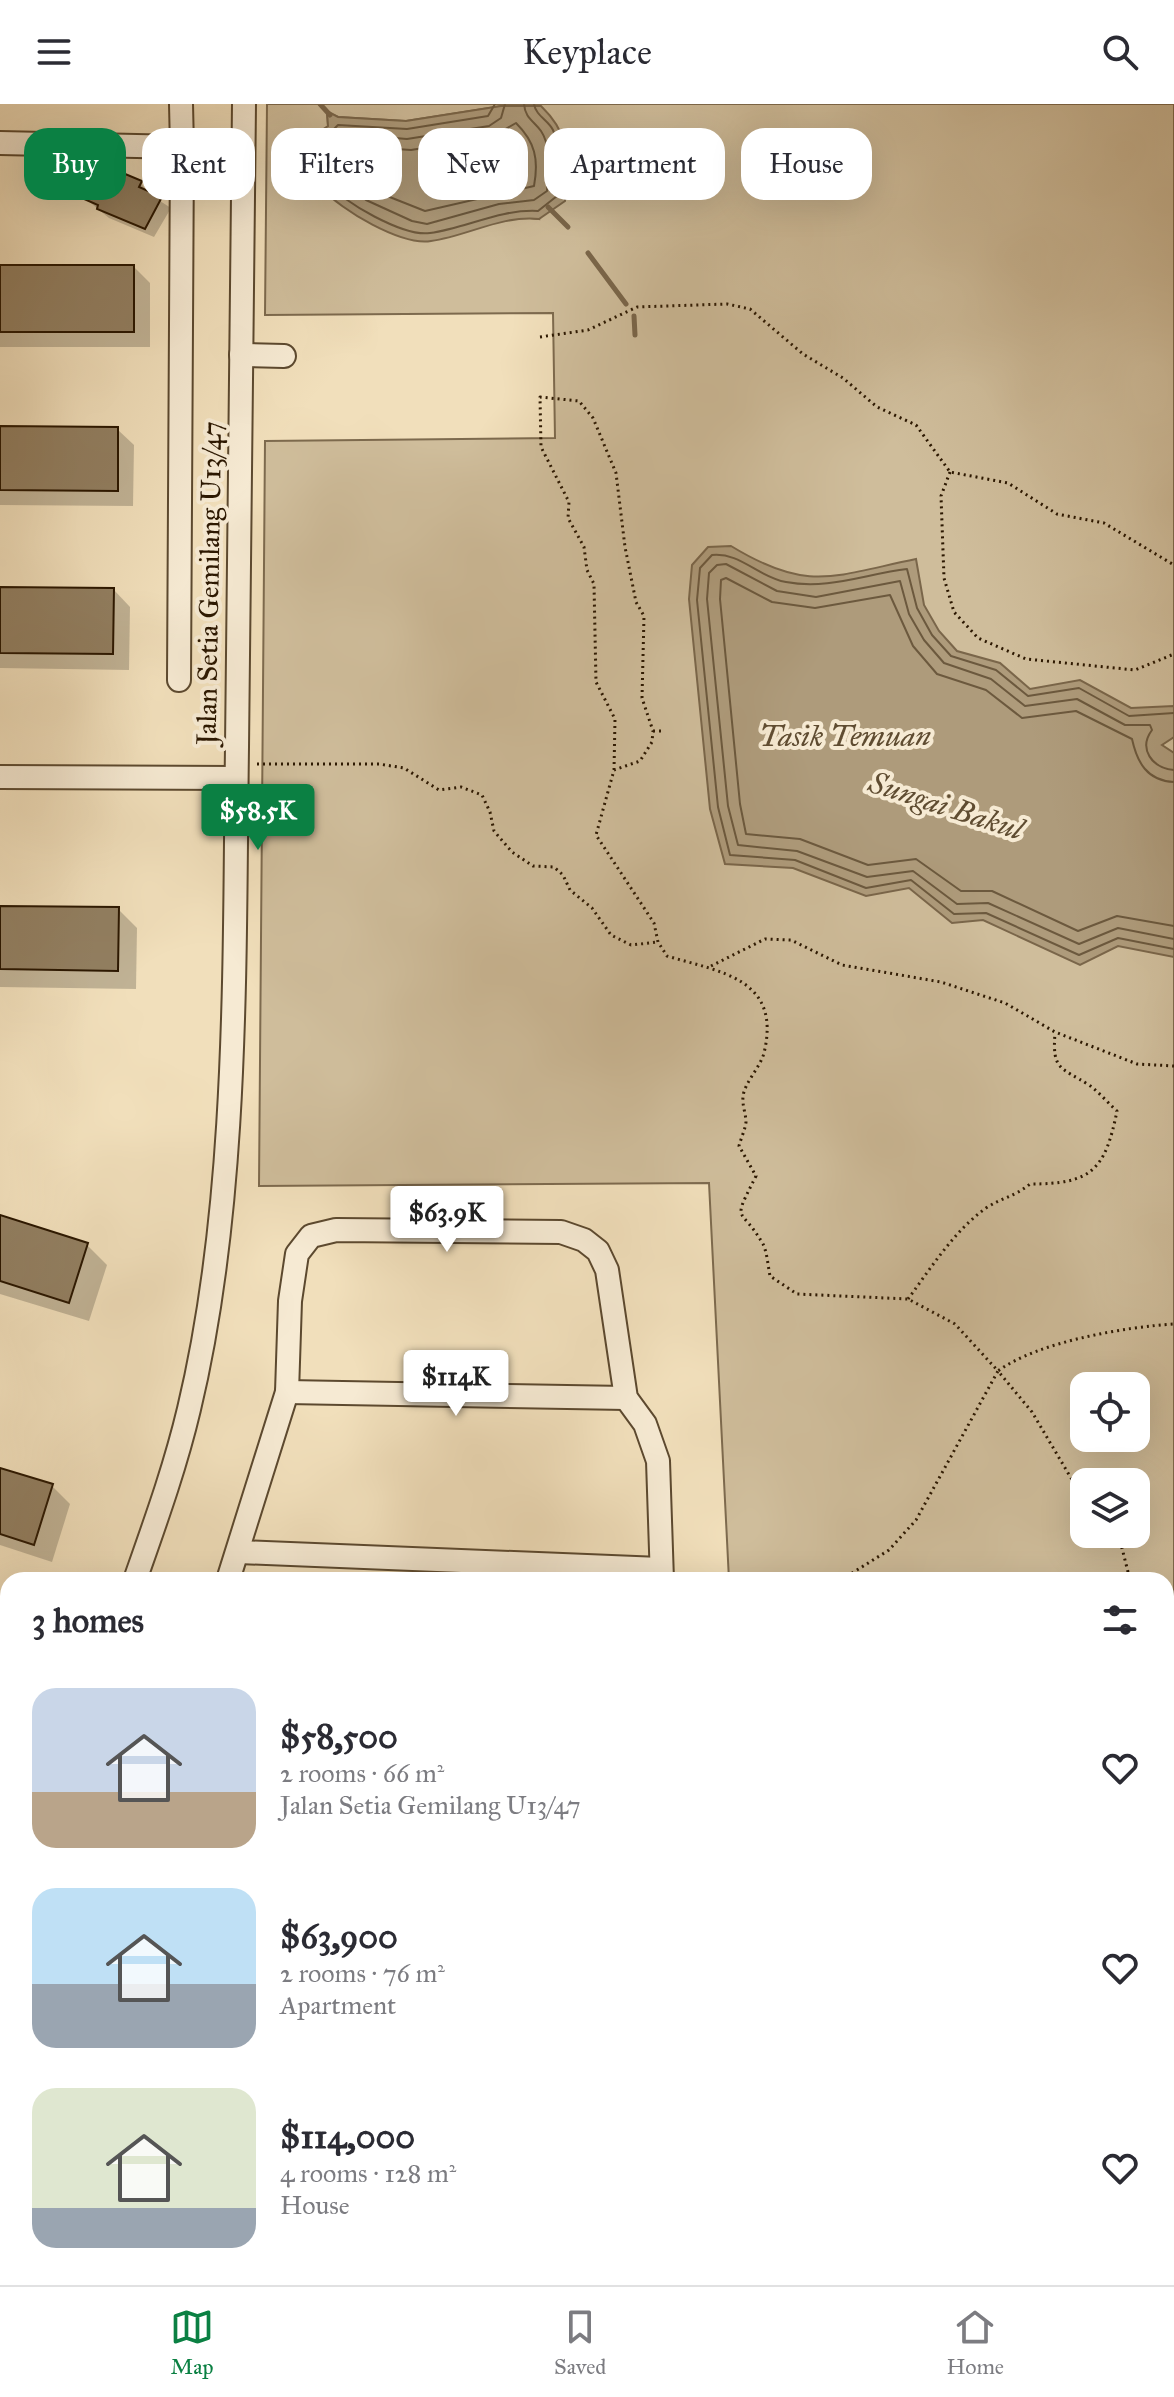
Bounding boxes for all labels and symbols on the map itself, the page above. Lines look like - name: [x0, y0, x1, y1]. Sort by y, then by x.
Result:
- street label: Jalan Setia Gemilang U13/47: [189, 421, 229, 748]
- water label: Tasik Temuan: [759, 718, 931, 754]
- water label: Sungai Bakul: [863, 764, 1030, 849]
- pin: $58.5K: [193, 784, 323, 852]
- pin: $63.9K: [382, 1186, 512, 1254]
- pin: $114K: [400, 1350, 512, 1418]

